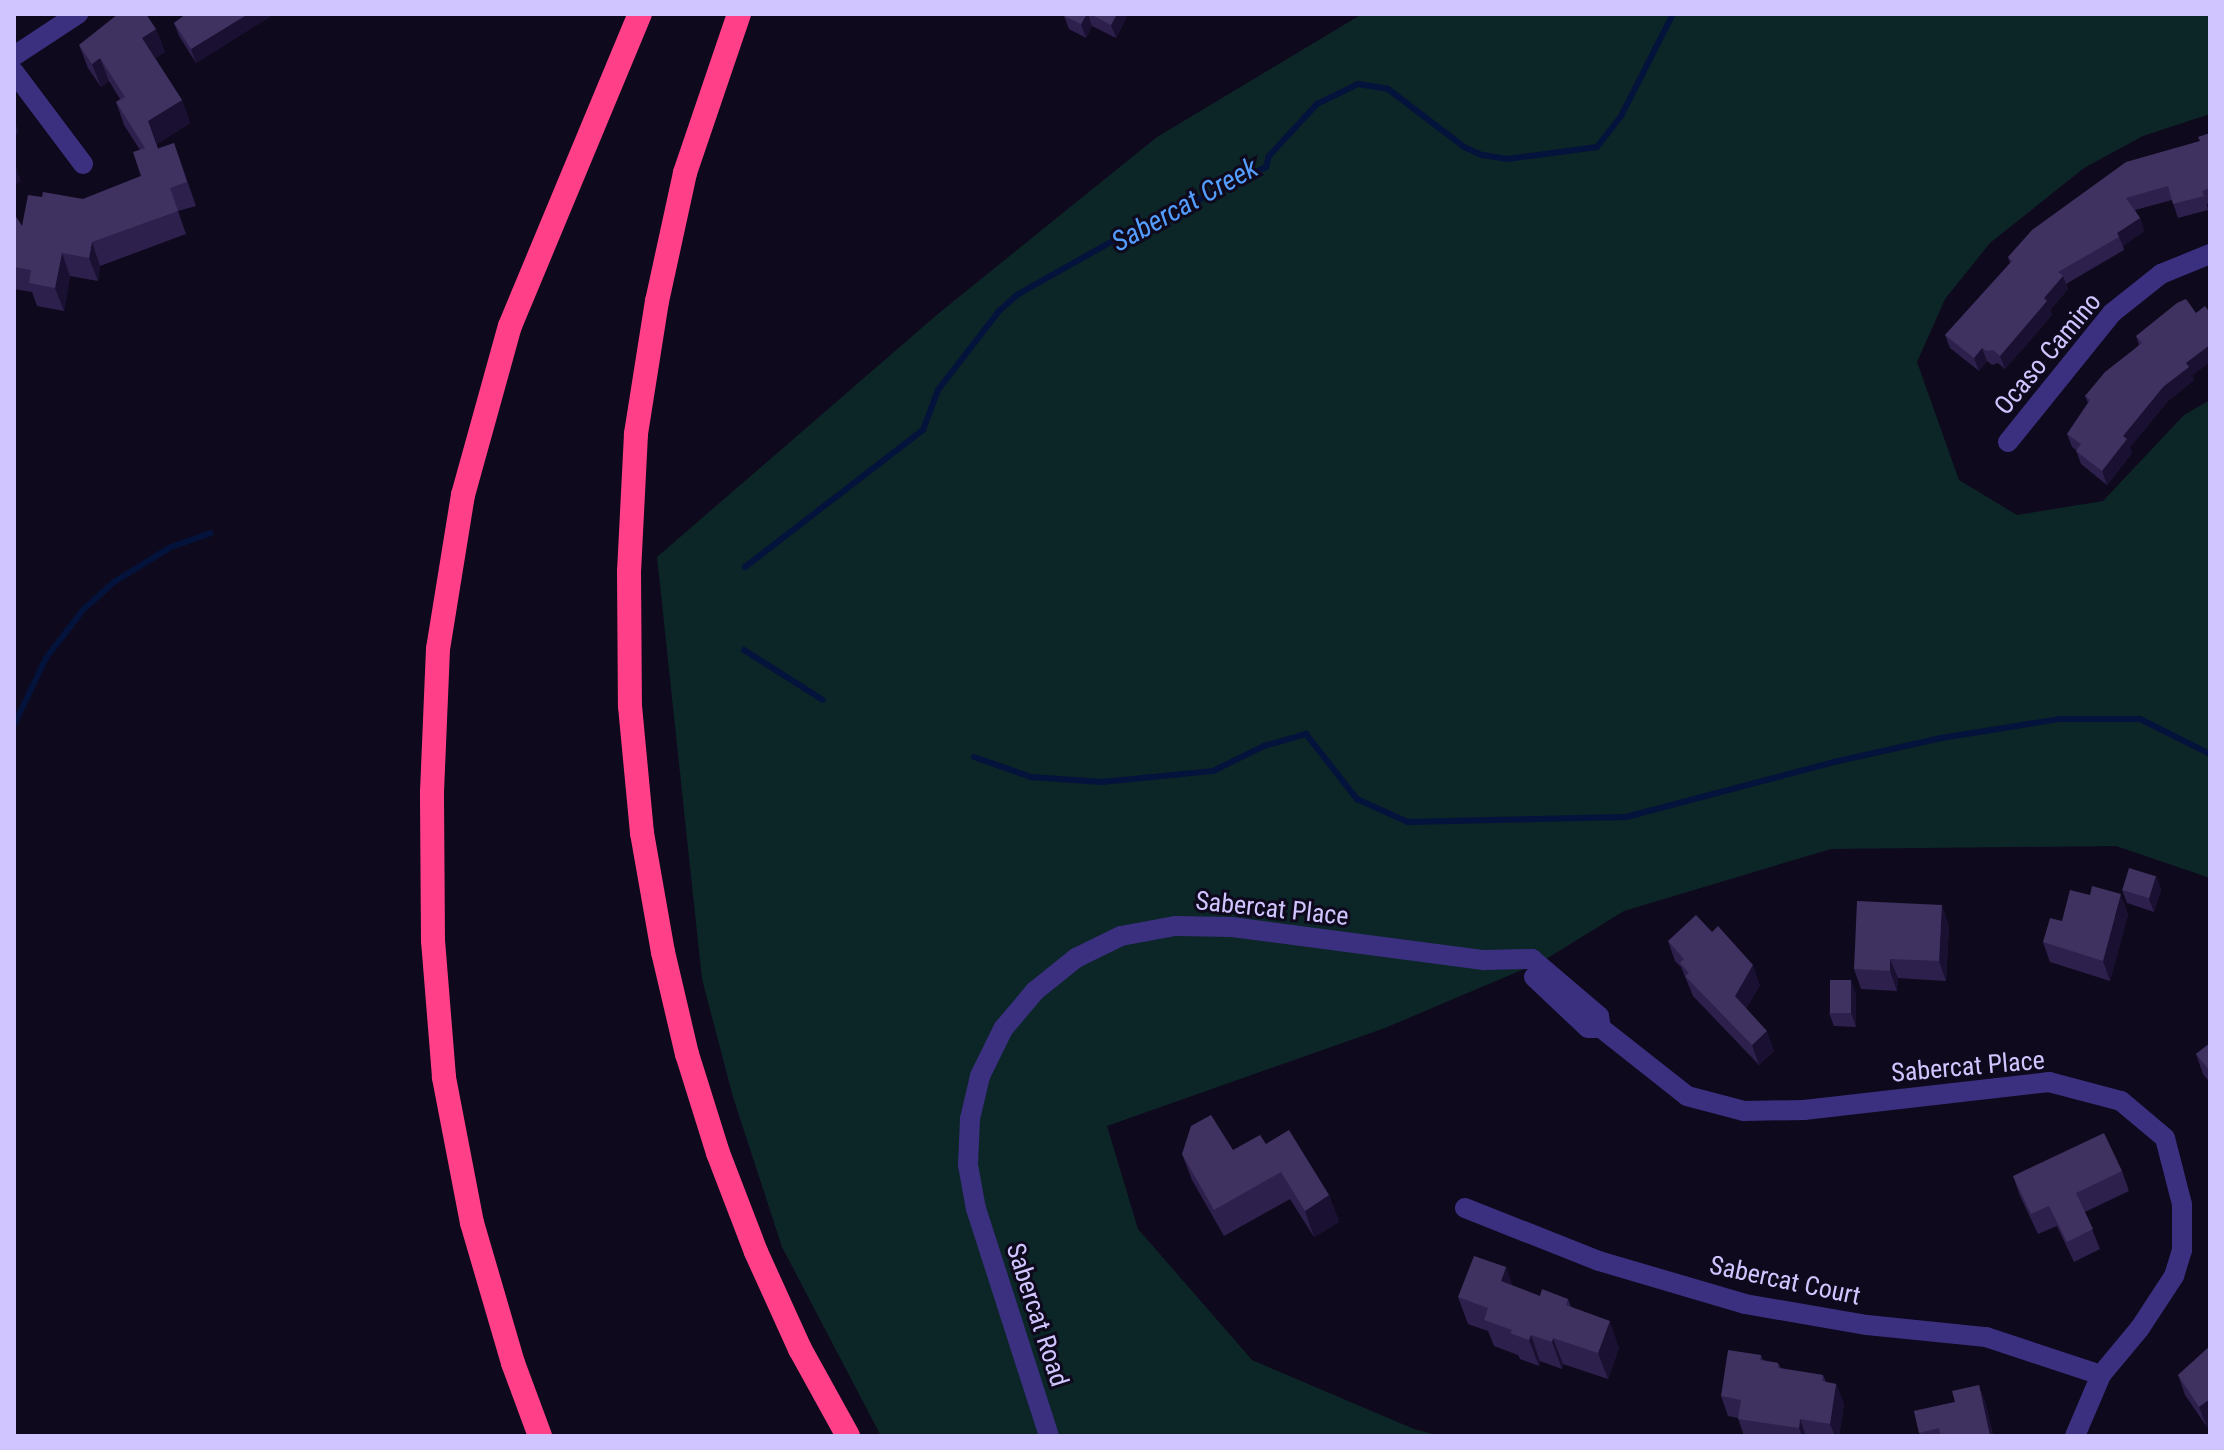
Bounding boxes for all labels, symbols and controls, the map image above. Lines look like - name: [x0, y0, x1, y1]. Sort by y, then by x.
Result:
- water label: Sabercat Creek: [1106, 151, 1264, 259]
- street label: Ocaso Camino: [1988, 287, 2108, 421]
- street label: Sabercat Place: [1194, 885, 1350, 933]
- street label: Sabercat Place: [1890, 1045, 2046, 1089]
- street label: Sabercat Road: [999, 1239, 1075, 1391]
- street label: Sabercat Court: [1707, 1250, 1863, 1312]

